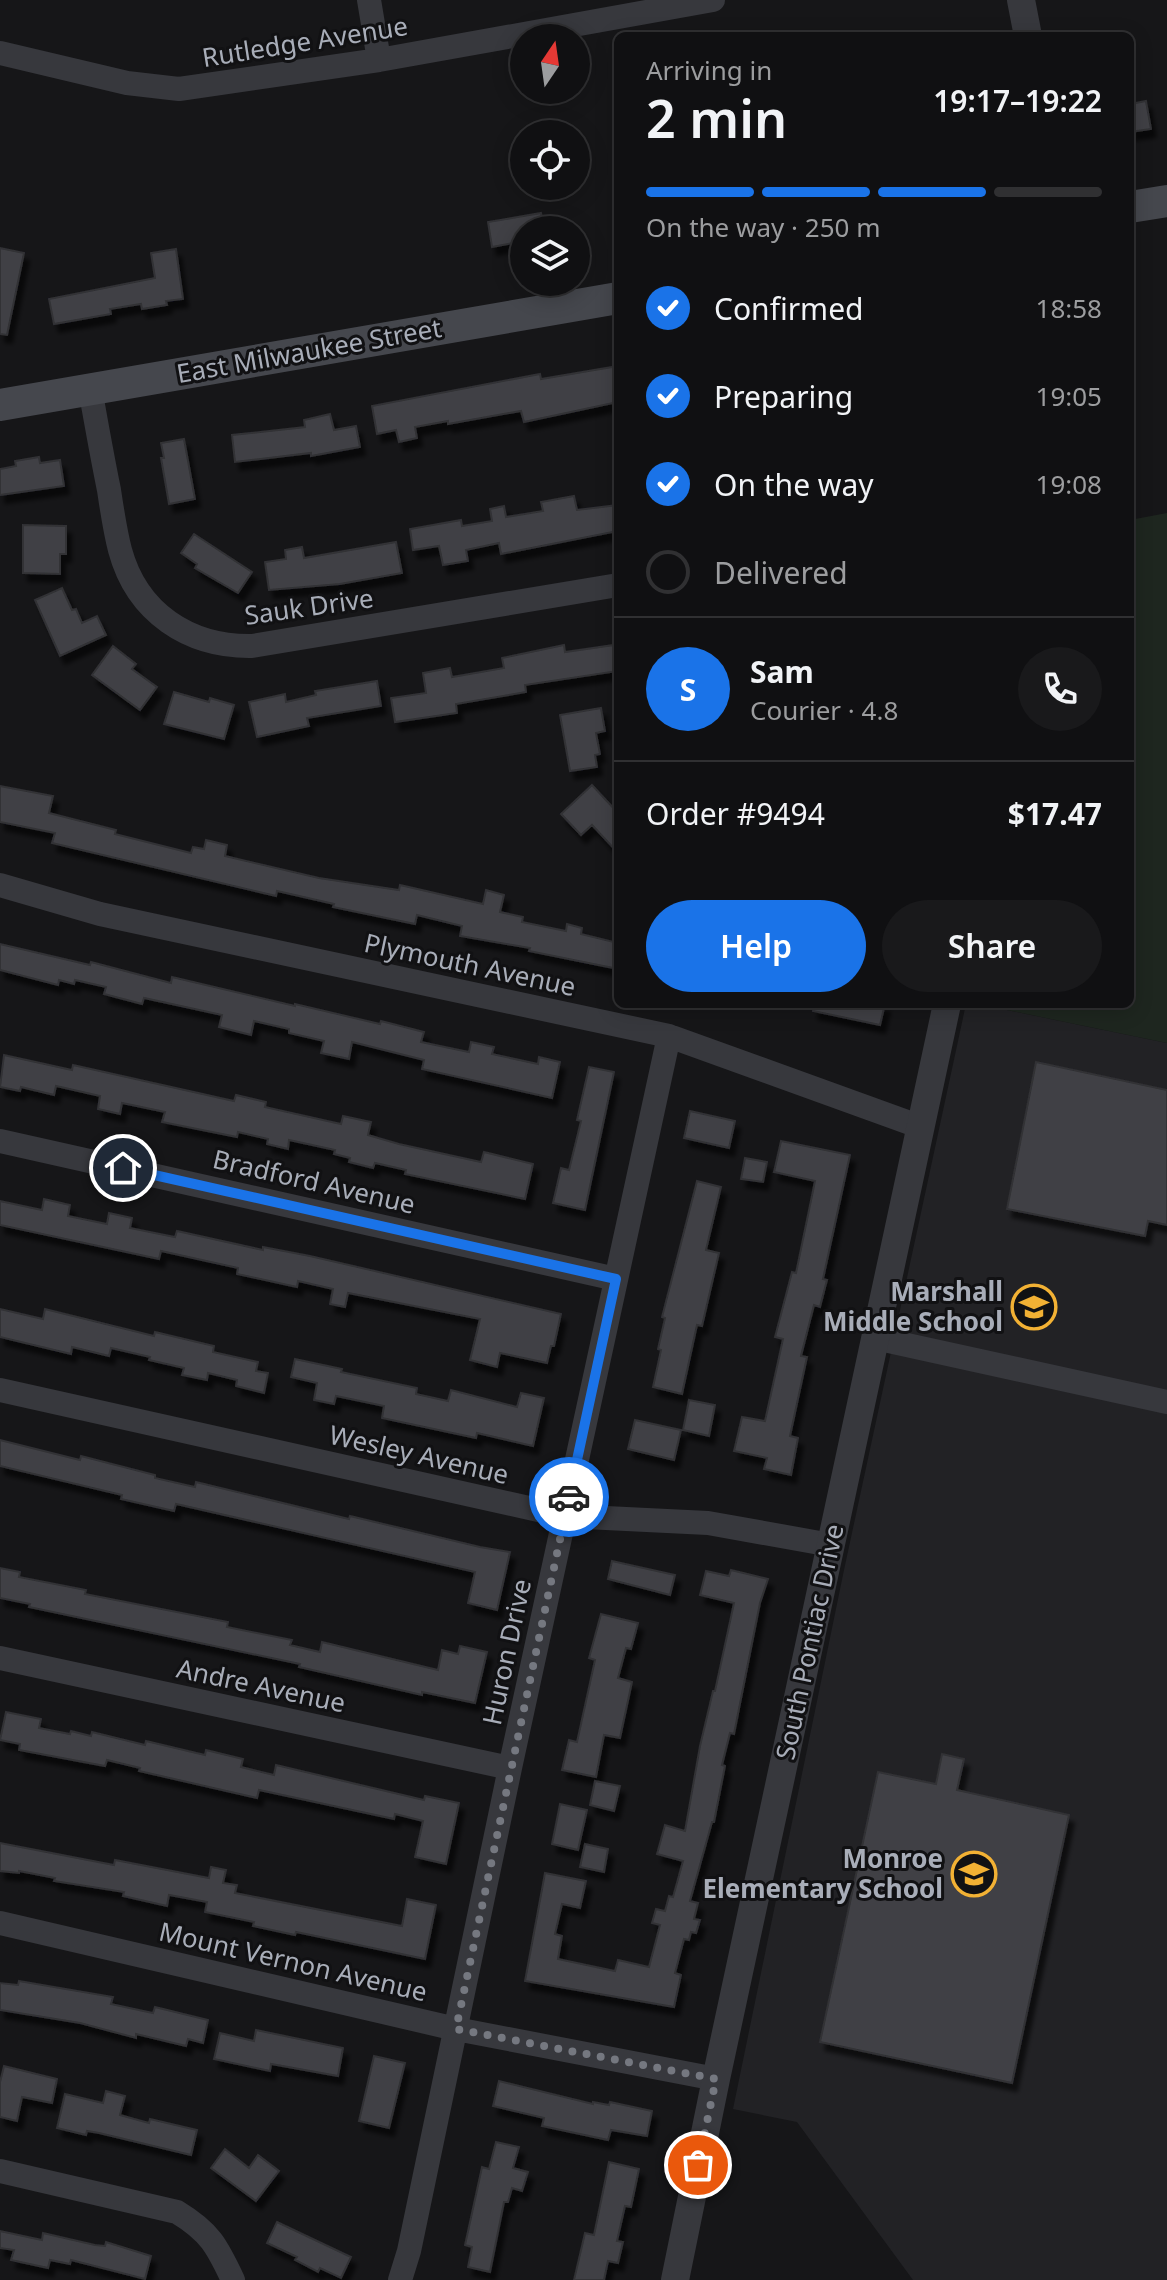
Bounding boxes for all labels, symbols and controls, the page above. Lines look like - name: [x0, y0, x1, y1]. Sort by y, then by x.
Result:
- street label: Rutledge Avenue: [199, 7, 410, 75]
- north arrow: [510, 24, 590, 104]
- map controls: [510, 24, 590, 296]
- text: Arriving in: [646, 52, 772, 88]
- text: 19:17–19:22: [933, 80, 1102, 121]
- text: 2 min: [646, 82, 787, 153]
- button: locate: [510, 120, 590, 200]
- text: On the way · 250 m: [646, 209, 880, 245]
- button: layers: [510, 216, 590, 296]
- icon: check: [646, 286, 690, 330]
- text: Confirmed: [714, 288, 864, 329]
- text: 18:58: [1036, 290, 1102, 326]
- street label: East Milwaukee Street: [174, 309, 444, 391]
- icon: check: [646, 374, 690, 418]
- text: Preparing: [714, 376, 853, 417]
- text: 19:05: [1036, 378, 1102, 414]
- icon: check: [646, 462, 690, 506]
- text: On the way: [714, 464, 874, 505]
- text: 19:08: [1036, 466, 1102, 502]
- text: Delivered: [714, 552, 848, 593]
- street label: Sauk Drive: [242, 579, 376, 633]
- button: phone: [1018, 647, 1102, 731]
- text: Sam: [750, 651, 814, 692]
- text: S: [680, 669, 696, 710]
- text: Courier · 4.8: [750, 692, 898, 728]
- text: Order #9494: [646, 793, 825, 834]
- text: $17.47: [1008, 793, 1102, 834]
- button: Help: [646, 900, 866, 992]
- button: Share: [882, 900, 1102, 992]
- street label: Plymouth Avenue: [361, 924, 579, 1004]
- pin: [89, 1134, 157, 1202]
- street label: Bradford Avenue: [210, 1140, 419, 1222]
- icon: home: [101, 1146, 145, 1190]
- place label: Marshall Middle School: [823, 1273, 1003, 1339]
- school or university icon: Marshall Middle School: [1010, 1283, 1058, 1331]
- street label: Wesley Avenue: [326, 1416, 512, 1492]
- courier: [529, 1457, 609, 1537]
- icon: car: [547, 1475, 591, 1519]
- street label: South Pontiac Drive: [766, 1521, 852, 1763]
- street label: Huron Drive: [473, 1575, 539, 1728]
- street label: Andre Avenue: [174, 1650, 349, 1720]
- place label: Monroe Elementary School: [702, 1840, 943, 1906]
- school or university icon: Monroe Elementary School: [950, 1850, 998, 1898]
- street label: Mount Vernon Avenue: [156, 1913, 431, 2009]
- pin: [664, 2131, 732, 2199]
- icon: bag: [676, 2143, 720, 2187]

